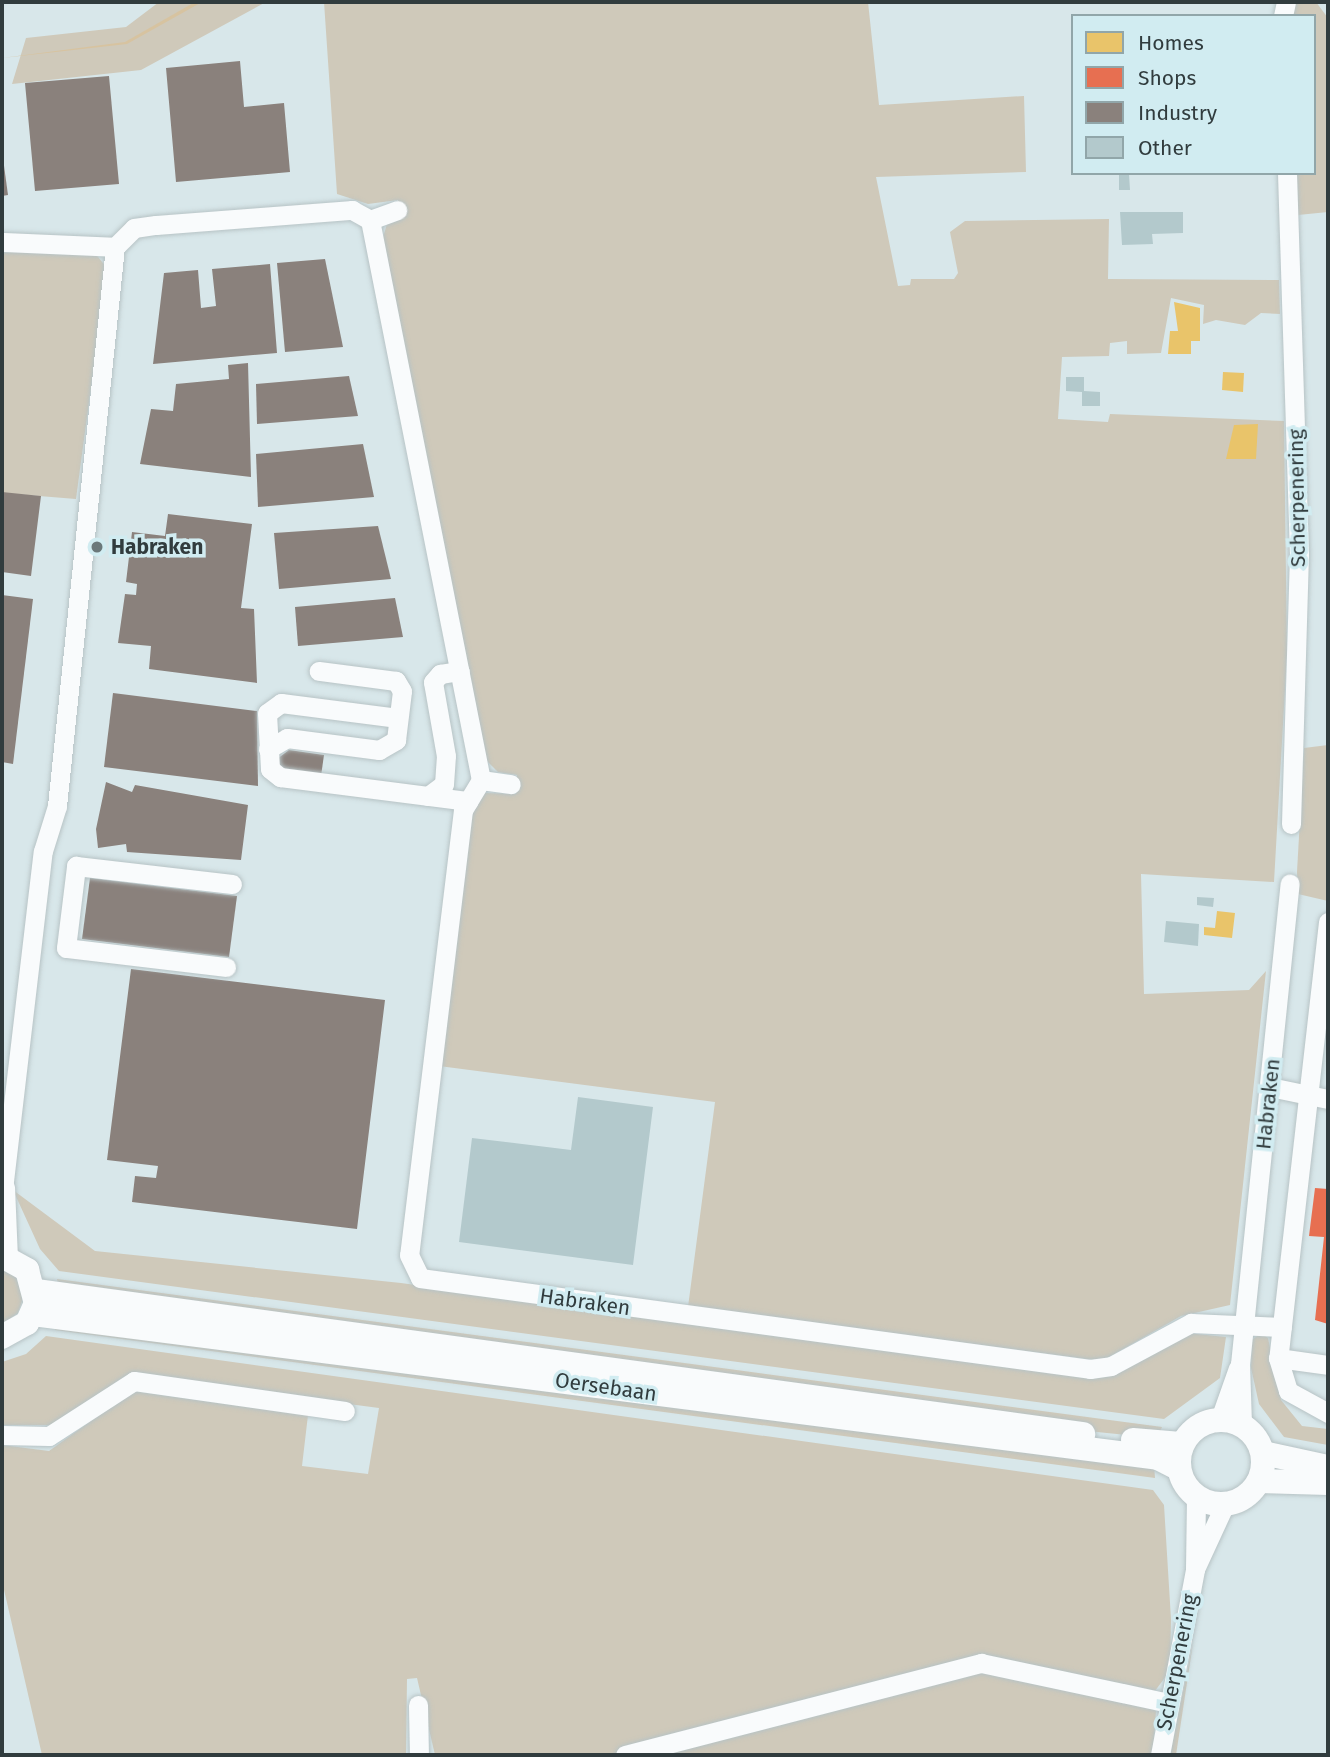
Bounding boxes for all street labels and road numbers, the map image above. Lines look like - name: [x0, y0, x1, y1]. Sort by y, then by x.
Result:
- street label: Scherpenering: [1283, 429, 1311, 567]
- street label: Habraken: [1251, 1057, 1285, 1151]
- street label: Habraken: [538, 1283, 632, 1321]
- street label: Oersebaan: [554, 1367, 658, 1407]
- street label: Scherpenering: [1151, 1592, 1203, 1732]

